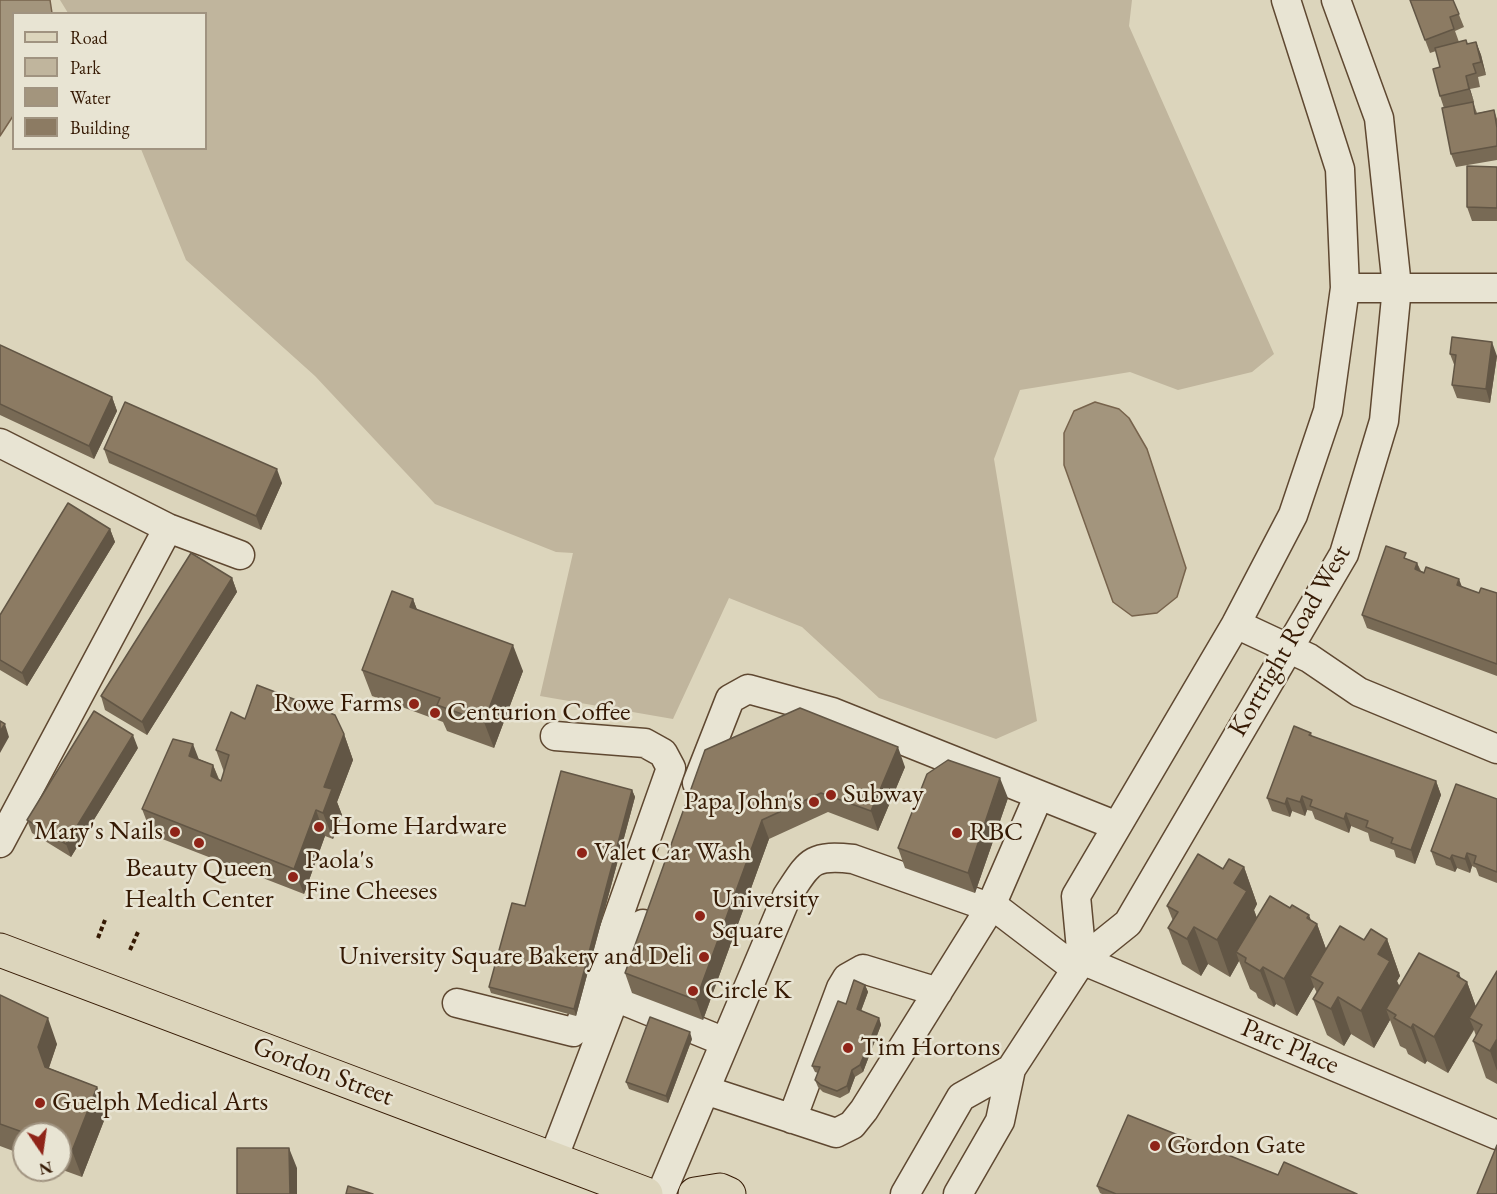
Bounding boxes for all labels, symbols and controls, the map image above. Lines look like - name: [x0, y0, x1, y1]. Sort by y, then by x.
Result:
- legend: [12, 12, 207, 150]
- text: Road: [70, 26, 108, 49]
- text: Park: [70, 56, 101, 79]
- text: Water: [70, 86, 111, 109]
- text: Building: [70, 116, 130, 139]
- street label: Kortright Road West: [1222, 539, 1358, 743]
- place label: Rowe Farms: [274, 688, 402, 720]
- marker: Rowe Farms: [407, 697, 421, 711]
- place label: Centurion Coffee: [447, 697, 630, 729]
- marker: Centurion Coffee: [428, 706, 442, 720]
- place label: Subway: [843, 779, 924, 811]
- place label: Papa John's: [684, 786, 802, 818]
- marker: Subway: [824, 788, 838, 802]
- marker: Papa John's: [807, 795, 821, 809]
- place label: Home Hardware: [331, 811, 507, 843]
- place label: Mary's Nails: [34, 816, 163, 848]
- place label: RBC: [969, 817, 1023, 849]
- marker: Home Hardware: [312, 820, 326, 834]
- marker: Mary's Nails: [168, 825, 182, 839]
- marker: RBC: [950, 826, 964, 840]
- marker: Beauty Queen Health Center: [192, 836, 206, 850]
- place label: Valet Car Wash: [594, 837, 751, 869]
- place label: Paola's Fine Cheeses: [305, 845, 437, 908]
- marker: Valet Car Wash: [575, 846, 589, 860]
- place label: Beauty Queen Health Center: [124, 853, 274, 916]
- marker: Paola's Fine Cheeses: [286, 870, 300, 884]
- place label: University Square: [712, 884, 819, 947]
- marker: University Square: [693, 909, 707, 923]
- place label: University Square Bakery and Deli: [339, 941, 692, 973]
- marker: University Square Bakery and Deli: [697, 950, 711, 964]
- place label: Circle K: [705, 975, 792, 1007]
- marker: Circle K: [686, 984, 700, 998]
- street label: Parc Place: [1236, 1012, 1344, 1082]
- street label: Gordon Street: [248, 1030, 398, 1114]
- place label: Tim Hortons: [860, 1032, 1000, 1064]
- marker: Tim Hortons: [841, 1041, 855, 1055]
- place label: Guelph Medical Arts: [52, 1087, 268, 1119]
- marker: Guelph Medical Arts: [33, 1096, 47, 1110]
- north arrow: [12, 1122, 72, 1182]
- place label: Gordon Gate: [1167, 1130, 1305, 1162]
- marker: Gordon Gate: [1148, 1139, 1162, 1153]
- text: N: [37, 1156, 54, 1180]

